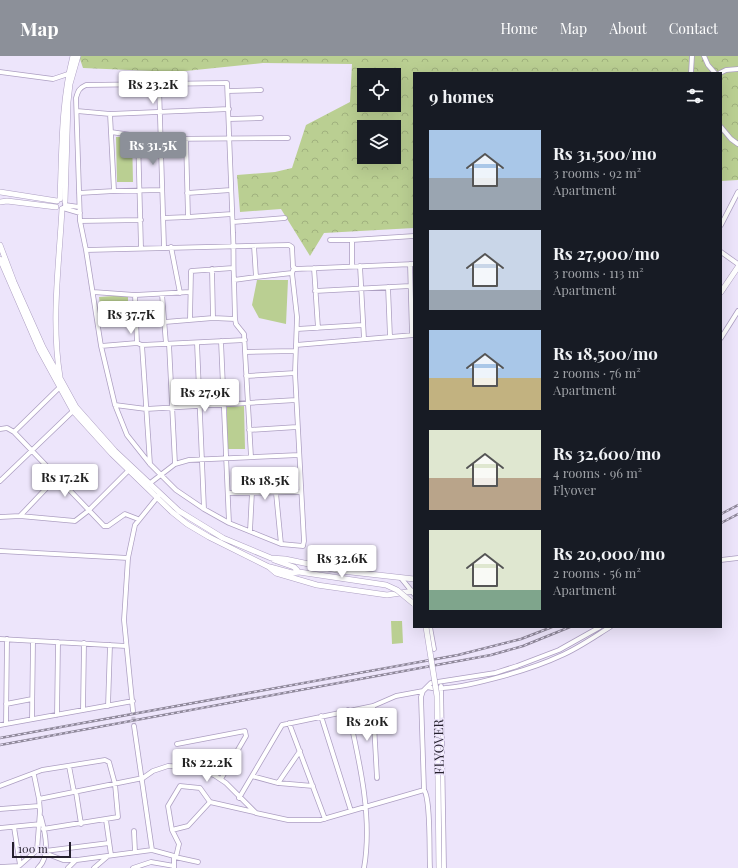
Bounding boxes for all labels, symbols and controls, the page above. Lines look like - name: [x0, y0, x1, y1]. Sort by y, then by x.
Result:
- text: Map: [20, 15, 59, 41]
- text: Home: [500, 19, 538, 38]
- text: Map: [560, 19, 587, 38]
- text: About: [609, 19, 647, 38]
- text: Contact: [669, 19, 718, 38]
- map controls: [357, 68, 401, 164]
- button: locate: [357, 68, 401, 112]
- pin: Rs 23.2K: [112, 71, 194, 105]
- text: Rs 23.2K: [128, 75, 178, 92]
- text: 9 homes: [429, 85, 494, 107]
- icon: filters: [684, 85, 706, 107]
- button: layers: [357, 120, 401, 164]
- pin: Rs 31.5K: [112, 132, 194, 166]
- text: Rs 31.5K: [129, 136, 177, 153]
- text: Rs 31,500/mo: [553, 142, 657, 164]
- icon: home: [461, 146, 509, 194]
- text: 3 rooms · 92 m²: [553, 164, 641, 181]
- text: Apartment: [553, 181, 616, 198]
- text: Rs 27,900/mo: [553, 242, 660, 264]
- icon: home: [461, 246, 509, 294]
- text: 3 rooms · 113 m²: [553, 264, 644, 281]
- text: Apartment: [553, 281, 616, 298]
- pin: Rs 37.7K: [90, 301, 172, 335]
- text: Rs 37.7K: [107, 305, 155, 322]
- text: Rs 18,500/mo: [553, 342, 658, 364]
- icon: home: [461, 346, 509, 394]
- text: 2 rooms · 76 m²: [553, 364, 641, 381]
- pin: Rs 27.9K: [164, 379, 246, 413]
- text: Apartment: [553, 381, 616, 398]
- text: Rs 27.9K: [180, 383, 230, 400]
- text: Rs 32,600/mo: [553, 442, 661, 464]
- icon: home: [461, 446, 509, 494]
- pin: Rs 17.2K: [24, 464, 106, 498]
- text: 4 rooms · 96 m²: [553, 464, 642, 481]
- pin: Rs 18.5K: [224, 467, 306, 501]
- text: Rs 17.2K: [41, 468, 89, 485]
- text: Rs 18.5K: [241, 471, 289, 488]
- text: Flyover: [553, 481, 596, 498]
- text: Rs 20,000/mo: [553, 542, 665, 564]
- pin: Rs 32.6K: [301, 545, 383, 579]
- icon: home: [461, 546, 509, 594]
- text: Rs 32.6K: [316, 549, 368, 566]
- text: 2 rooms · 56 m²: [553, 564, 641, 581]
- text: Apartment: [553, 581, 616, 598]
- pin: Rs 20K: [334, 708, 400, 742]
- text: Rs 20K: [346, 712, 388, 729]
- street label: FLYOVER: [429, 719, 447, 775]
- pin: Rs 22.2K: [166, 749, 248, 783]
- text: Rs 22.2K: [181, 753, 233, 770]
- scale bar: [12, 840, 71, 859]
- text: 100 m: [18, 841, 48, 856]

